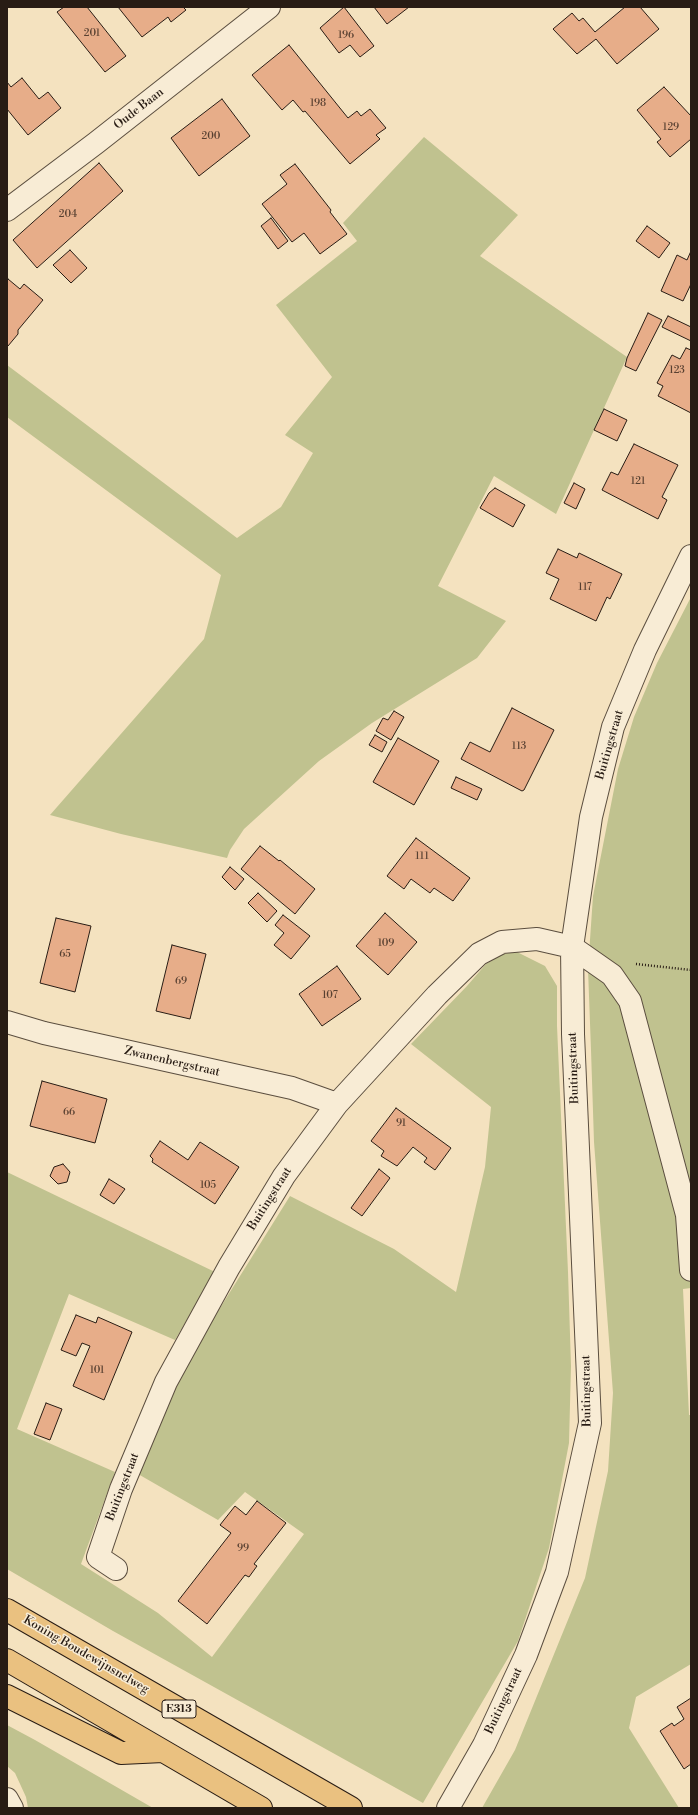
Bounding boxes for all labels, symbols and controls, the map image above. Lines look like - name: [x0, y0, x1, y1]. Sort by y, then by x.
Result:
- house number: 201: [84, 28, 100, 40]
- house number: 196: [338, 30, 354, 42]
- street label: Oude Baan: [111, 85, 167, 133]
- house number: 198: [310, 98, 326, 110]
- house number: 129: [663, 122, 679, 134]
- house number: 200: [202, 131, 220, 143]
- house number: 204: [59, 209, 77, 221]
- house number: 123: [669, 365, 685, 377]
- house number: 121: [631, 476, 645, 488]
- house number: 117: [578, 582, 592, 594]
- street label: Buitingstraat: [593, 709, 627, 781]
- house number: 113: [512, 741, 526, 753]
- house number: 111: [415, 851, 429, 863]
- house number: 109: [378, 938, 394, 950]
- house number: 65: [59, 949, 71, 961]
- house number: 69: [175, 976, 187, 988]
- house number: 107: [322, 990, 338, 1002]
- street label: Buitingstraat: [566, 1032, 582, 1104]
- street label: Zwanenbergstraat: [123, 1044, 221, 1080]
- house number: 66: [63, 1107, 75, 1119]
- house number: 91: [396, 1118, 406, 1130]
- street label: Buitingstraat: [245, 1165, 295, 1233]
- house number: 105: [200, 1180, 216, 1192]
- street label: Buitingstraat: [579, 1355, 595, 1427]
- house number: 101: [90, 1365, 104, 1377]
- street label: Buitingstraat: [103, 1451, 143, 1523]
- house number: 99: [237, 1543, 249, 1555]
- street label: Koning Boudewijnsnelweg: [21, 1613, 151, 1697]
- street label: Buitingstraat: [482, 1665, 526, 1737]
- road number: E313: [162, 1700, 196, 1718]

